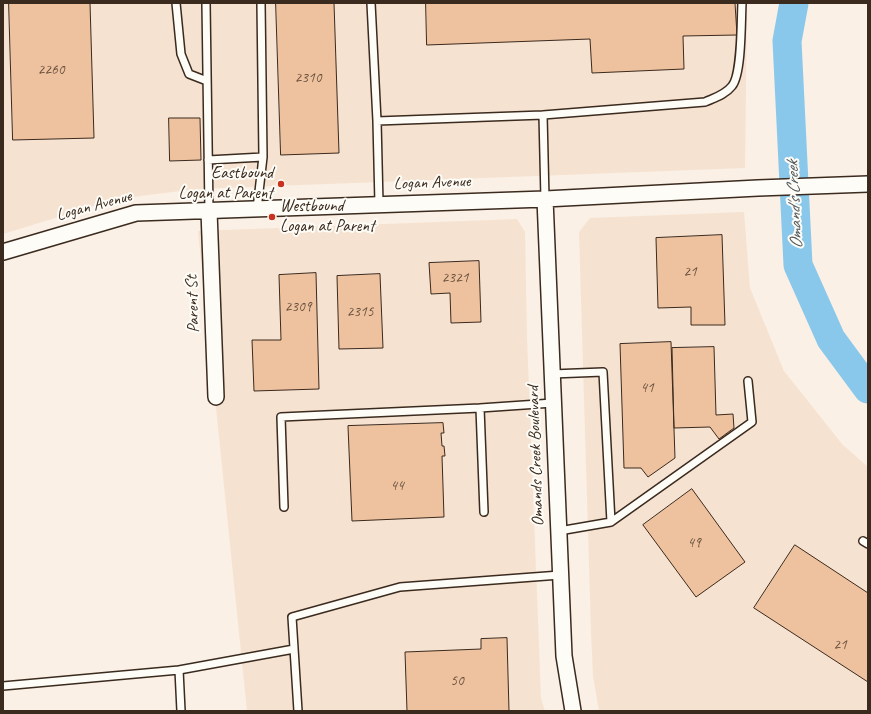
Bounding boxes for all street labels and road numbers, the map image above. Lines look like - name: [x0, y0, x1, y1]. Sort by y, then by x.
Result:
- street label: Logan Avenue: [393, 171, 471, 195]
- street label: Logan Avenue: [54, 186, 134, 226]
- street label: Parent St: [182, 275, 204, 333]
- street label: Omands Creek Boulevard: [523, 385, 549, 527]

